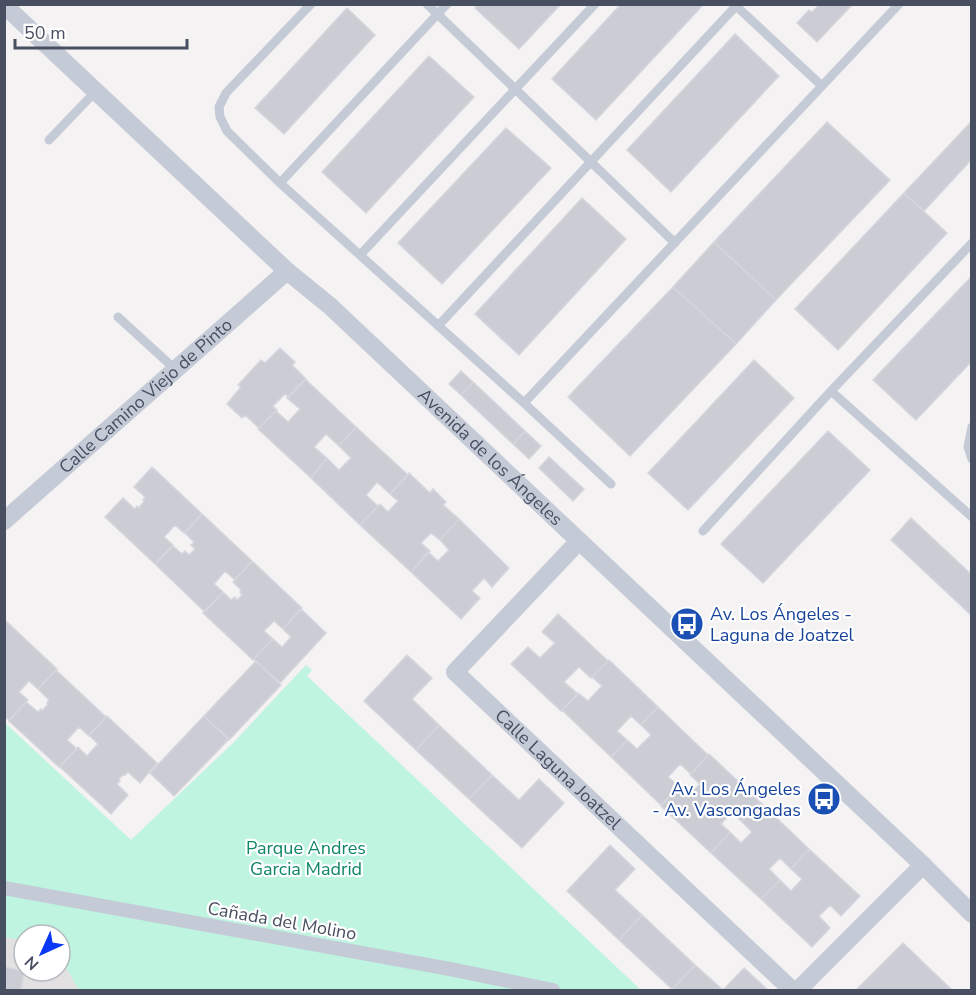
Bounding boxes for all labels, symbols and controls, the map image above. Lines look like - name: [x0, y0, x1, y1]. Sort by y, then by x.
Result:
- scale bar: [15, 12, 188, 50]
- text: 50 m: [24, 21, 66, 45]
- street label: Calle Camino Viejo de Pinto: [54, 313, 237, 479]
- street label: Avenida de los Ángeles: [413, 383, 568, 531]
- place label: Av. Los Ángeles - Laguna de Joatzel: [710, 602, 854, 647]
- bus stop icon: Av. Los Ángeles - Laguna de Joatzel: [669, 606, 705, 642]
- street label: Calle Laguna Joatzel: [490, 704, 627, 835]
- place label: Av. Los Ángeles - Av. Vascongadas: [652, 777, 801, 822]
- bus stop icon: Av. Los Ángeles - Av. Vascongadas: [806, 781, 842, 817]
- park label: Parque Andres Garcia Madrid: [246, 836, 366, 881]
- street label: Cañada del Molino: [206, 896, 358, 946]
- north arrow: [12, 923, 72, 983]
- text: N: [20, 951, 44, 975]

